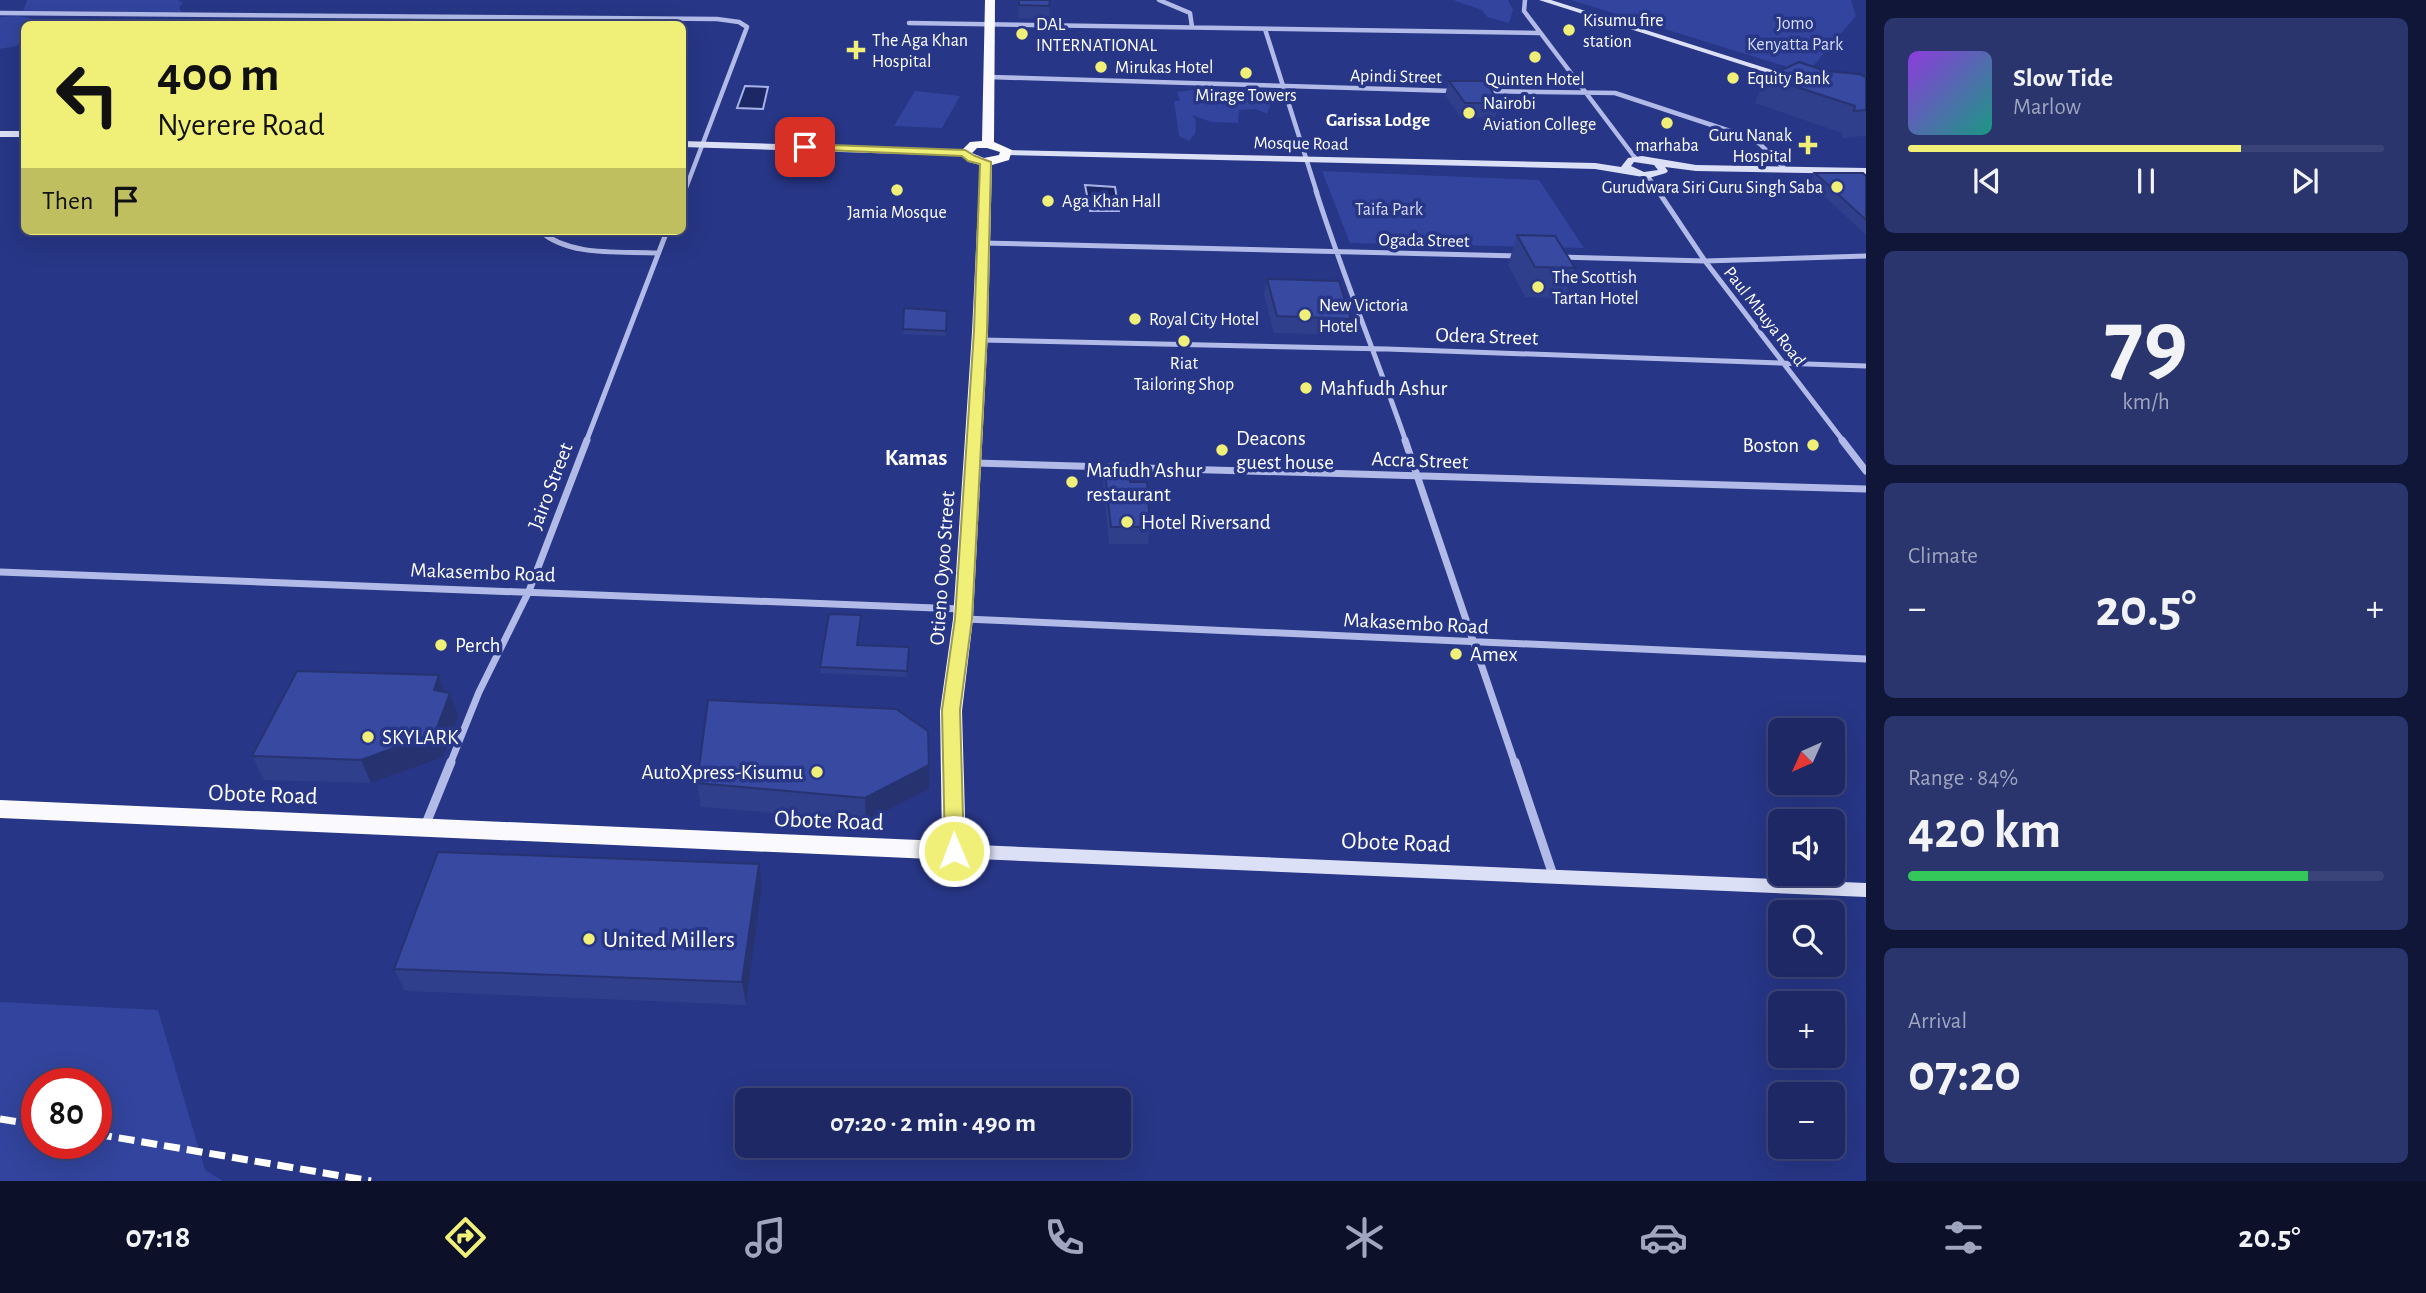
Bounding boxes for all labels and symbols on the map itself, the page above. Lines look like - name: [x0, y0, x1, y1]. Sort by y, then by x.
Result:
- place label: Kisumu fire station: [1583, 12, 1664, 51]
- park label: Jomo Kenyatta Park: [1747, 15, 1844, 54]
- place label: DAL INTERNATIONAL: [1036, 16, 1158, 55]
- marker: Kisumu fire station: [1561, 22, 1577, 38]
- marker: DAL INTERNATIONAL: [1014, 26, 1030, 42]
- place label: The Aga Khan Hospital: [872, 32, 968, 71]
- marker: The Aga Khan Hospital: [846, 40, 866, 60]
- marker: Quinten Hotel: [1527, 49, 1543, 65]
- marker: Mirukas Hotel: [1093, 59, 1109, 75]
- place label: Mirukas Hotel: [1115, 59, 1213, 77]
- marker: Mirage Towers: [1238, 65, 1254, 81]
- street label: Apindi Street: [1350, 67, 1442, 87]
- marker: Equity Bank: [1725, 70, 1741, 86]
- place label: Equity Bank: [1747, 70, 1830, 88]
- place label: Quinten Hotel: [1485, 71, 1585, 89]
- place label: Mirage Towers: [1195, 87, 1297, 105]
- place label: Nairobi Aviation College: [1483, 95, 1596, 134]
- marker: Nairobi Aviation College: [1461, 105, 1477, 121]
- district label: Garissa Lodge: [1326, 111, 1430, 130]
- marker: marhaba: [1659, 115, 1675, 131]
- pin: [775, 117, 835, 177]
- place label: Guru Nanak Hospital: [1709, 127, 1793, 166]
- street label: Mosque Road: [1253, 134, 1349, 154]
- marker: Guru Nanak Hospital: [1798, 135, 1818, 155]
- place label: marhaba: [1635, 137, 1699, 155]
- place label: Gurudwara Siri Guru Singh Saba: [1602, 179, 1823, 197]
- marker: Gurudwara Siri Guru Singh Saba: [1829, 179, 1845, 195]
- marker: Jamia Mosque: [889, 182, 905, 198]
- marker: Aga Khan Hall: [1040, 193, 1056, 209]
- place label: Aga Khan Hall: [1062, 193, 1161, 211]
- park label: Taifa Park: [1355, 201, 1424, 219]
- place label: Jamia Mosque: [847, 204, 947, 222]
- street label: Ogada Street: [1378, 231, 1470, 251]
- street label: Paul Mbuya Road: [1720, 264, 1808, 370]
- place label: The Scottish Tartan Hotel: [1552, 269, 1639, 308]
- marker: The Scottish Tartan Hotel: [1530, 279, 1546, 295]
- place label: New Victoria Hotel: [1319, 297, 1408, 336]
- marker: New Victoria Hotel: [1297, 307, 1313, 323]
- marker: Royal City Hotel: [1127, 311, 1143, 327]
- place label: Royal City Hotel: [1149, 311, 1259, 329]
- street label: Odera Street: [1435, 324, 1539, 349]
- marker: Riat Tailoring Shop: [1176, 333, 1192, 349]
- place label: Riat Tailoring Shop: [1134, 355, 1234, 394]
- place label: Mahfudh Ashur: [1320, 378, 1447, 399]
- marker: Mahfudh Ashur: [1298, 380, 1314, 396]
- place label: Deacons guest house: [1236, 428, 1334, 473]
- place label: Boston: [1743, 435, 1799, 456]
- marker: Boston: [1805, 437, 1821, 453]
- street label: Jairo Street: [524, 440, 577, 532]
- marker: Deacons guest house: [1214, 442, 1230, 458]
- district label: Kamas: [885, 447, 947, 470]
- street label: Accra Street: [1371, 448, 1469, 473]
- place label: Mafudh Ashur restaurant: [1086, 460, 1202, 505]
- marker: Mafudh Ashur restaurant: [1064, 474, 1080, 490]
- street label: Otieno Oyoo Street: [927, 490, 958, 646]
- place label: Hotel Riversand: [1141, 512, 1271, 533]
- marker: Hotel Riversand: [1119, 514, 1135, 530]
- street label: Makasembo Road: [410, 559, 556, 586]
- street label: Makasembo Road: [1343, 609, 1489, 638]
- place label: Perch: [455, 635, 501, 656]
- marker: Perch: [433, 637, 449, 653]
- place label: Amex: [1470, 644, 1518, 665]
- marker: Amex: [1448, 646, 1464, 662]
- north arrow: [1768, 718, 1844, 794]
- place label: SKYLARK: [382, 727, 459, 748]
- marker: SKYLARK: [360, 729, 376, 745]
- place label: AutoXpress-Kisumu: [642, 762, 803, 783]
- marker: AutoXpress-Kisumu: [809, 764, 825, 780]
- street label: Obote Road: [208, 781, 318, 809]
- street label: Obote Road: [774, 807, 884, 835]
- position arrow: [917, 814, 991, 888]
- street label: Obote Road: [1341, 829, 1451, 857]
- place label: United Millers: [603, 928, 735, 952]
- marker: United Millers: [581, 931, 597, 947]
- speed limit sign: 80: [21, 1068, 112, 1159]

